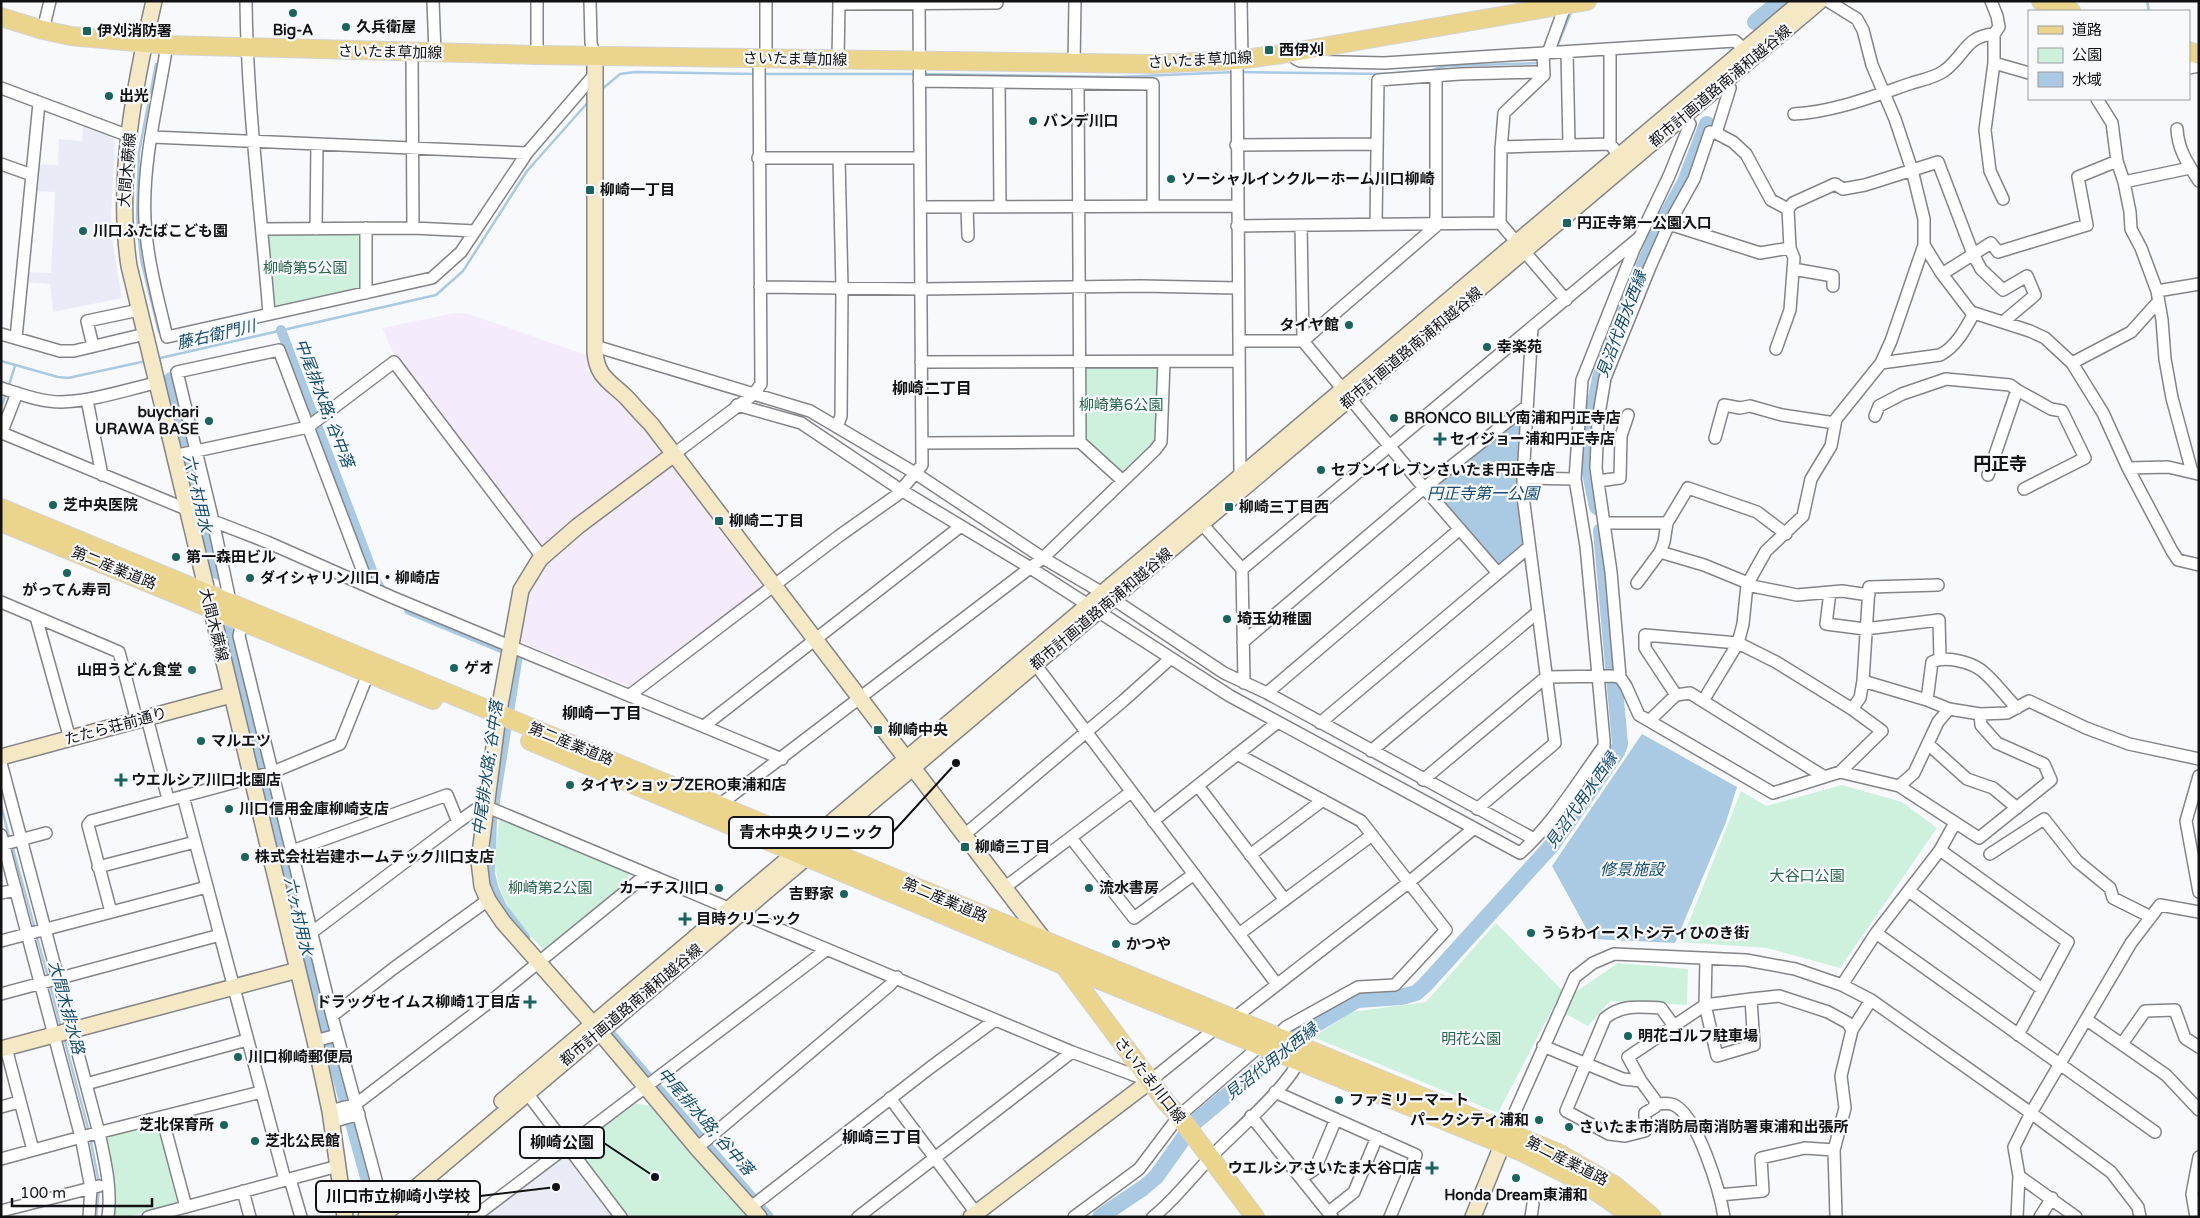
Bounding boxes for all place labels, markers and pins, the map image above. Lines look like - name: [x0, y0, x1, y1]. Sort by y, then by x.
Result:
- marker: Big-A: [287, 7, 299, 19]
- place label: 久兵衛屋: [356, 18, 416, 36]
- place label: Big-A: [273, 21, 313, 40]
- marker: 久兵衛屋: [340, 21, 352, 33]
- place label: 伊刈消防署: [97, 22, 172, 40]
- marker: 伊刈消防署: [81, 25, 93, 37]
- place label: 西伊刈: [1279, 41, 1324, 59]
- marker: 西伊刈: [1263, 44, 1275, 56]
- place label: 出光: [119, 87, 149, 105]
- marker: 出光: [103, 90, 115, 102]
- place label: バンデ川口: [1043, 112, 1119, 130]
- marker: バンデ川口: [1027, 115, 1039, 127]
- place label: ソーシャルインクルーホーム川口柳崎: [1181, 170, 1435, 188]
- marker: ソーシャルインクルーホーム川口柳崎: [1165, 173, 1177, 185]
- place label: 柳崎一丁目: [600, 181, 675, 199]
- marker: 柳崎一丁目: [584, 184, 596, 196]
- place label: 円正寺第一公園入口: [1577, 214, 1712, 232]
- marker: 円正寺第一公園入口: [1561, 217, 1573, 229]
- place label: 川口ふたばこども園: [93, 222, 228, 240]
- marker: 川口ふたばこども園: [77, 225, 89, 237]
- place label: タイヤ館: [1279, 316, 1339, 334]
- marker: タイヤ館: [1343, 319, 1355, 331]
- place label: 幸楽苑: [1497, 338, 1542, 356]
- marker: 幸楽苑: [1481, 341, 1493, 353]
- place label: buychari URAWA BASE: [95, 403, 199, 438]
- place label: BRONCO BILLY南浦和円正寺店: [1404, 409, 1621, 427]
- marker: BRONCO BILLY南浦和円正寺店: [1388, 412, 1400, 424]
- marker: buychari URAWA BASE: [203, 415, 215, 427]
- place label: セイジョー浦和円正寺店: [1450, 430, 1615, 448]
- marker: セイジョー浦和円正寺店: [1434, 433, 1446, 445]
- place label: セブンイレブンさいたま円正寺店: [1331, 461, 1556, 479]
- marker: セブンイレブンさいたま円正寺店: [1315, 464, 1327, 476]
- place label: 芝中央医院: [63, 496, 138, 514]
- place label: 柳崎三丁目西: [1239, 498, 1329, 516]
- marker: 芝中央医院: [47, 499, 59, 511]
- marker: 柳崎三丁目西: [1223, 501, 1235, 513]
- place label: 柳崎二丁目: [729, 512, 804, 530]
- marker: 柳崎二丁目: [713, 515, 725, 527]
- place label: 第一森田ビル: [186, 548, 276, 566]
- marker: 第一森田ビル: [170, 551, 182, 563]
- marker: がってん寿司: [61, 567, 73, 579]
- place label: ダイシャリン川口・柳崎店: [260, 569, 440, 587]
- marker: ダイシャリン川口・柳崎店: [244, 572, 256, 584]
- place label: がってん寿司: [22, 581, 112, 599]
- place label: 埼玉幼稚園: [1237, 610, 1312, 628]
- marker: 埼玉幼稚園: [1221, 613, 1233, 625]
- place label: ゲオ: [464, 659, 494, 677]
- place label: 山田うどん食堂: [77, 661, 182, 679]
- marker: ゲオ: [448, 662, 460, 674]
- marker: 山田うどん食堂: [186, 664, 198, 676]
- place label: 柳崎中央: [888, 721, 948, 739]
- marker: 柳崎中央: [872, 724, 884, 736]
- place label: マルエツ: [211, 732, 271, 750]
- marker: マルエツ: [195, 735, 207, 747]
- place label: ウエルシア川口北園店: [131, 771, 281, 789]
- marker: ウエルシア川口北園店: [115, 774, 127, 786]
- place label: タイヤショップZERO東浦和店: [580, 776, 787, 794]
- marker: タイヤショップZERO東浦和店: [564, 779, 576, 791]
- place label: 川口信用金庫柳崎支店: [239, 800, 389, 818]
- marker: 川口信用金庫柳崎支店: [223, 803, 235, 815]
- callout: 青木中央クリニック: [729, 817, 893, 848]
- place label: 柳崎三丁目: [975, 838, 1050, 856]
- marker: 柳崎三丁目: [959, 841, 971, 853]
- place label: 株式会社岩建ホームテック川口支店: [255, 848, 495, 866]
- marker: 株式会社岩建ホームテック川口支店: [239, 851, 251, 863]
- place label: カーチス川口: [619, 879, 709, 897]
- place label: 流水書房: [1099, 879, 1159, 897]
- marker: カーチス川口: [713, 882, 725, 894]
- marker: 流水書房: [1083, 882, 1095, 894]
- place label: 吉野家: [789, 885, 834, 903]
- marker: 吉野家: [838, 888, 850, 900]
- place label: 目時クリニック: [696, 910, 801, 928]
- marker: 目時クリニック: [678, 912, 692, 926]
- place label: うらわイーストシティひのき街: [1541, 924, 1749, 942]
- marker: うらわイーストシティひのき街: [1525, 927, 1537, 939]
- place label: かつや: [1126, 935, 1171, 953]
- marker: かつや: [1110, 938, 1122, 950]
- place label: ドラッグセイムス柳崎1丁目店: [316, 993, 520, 1011]
- marker: ドラッグセイムス柳崎1丁目店: [524, 996, 536, 1008]
- place label: 明花ゴルフ駐車場: [1638, 1027, 1758, 1045]
- marker: 明花ゴルフ駐車場: [1622, 1030, 1634, 1042]
- place label: 川口柳崎郵便局: [248, 1048, 353, 1066]
- marker: 川口柳崎郵便局: [232, 1051, 244, 1063]
- place label: ファミリーマート: [1349, 1091, 1469, 1109]
- marker: ファミリーマート: [1333, 1094, 1345, 1106]
- place label: パークシティ浦和: [1410, 1111, 1529, 1129]
- marker: パークシティ浦和: [1533, 1114, 1545, 1126]
- place label: 芝北保育所: [139, 1116, 214, 1134]
- place label: さいたま市消防局南消防署東浦和出張所: [1579, 1118, 1849, 1136]
- marker: 芝北保育所: [218, 1119, 230, 1131]
- marker: さいたま市消防局南消防署東浦和出張所: [1563, 1121, 1575, 1133]
- callout: 柳崎公園: [520, 1127, 604, 1158]
- place label: 芝北公民館: [265, 1132, 340, 1150]
- marker: 芝北公民館: [249, 1135, 261, 1147]
- place label: ウエルシアさいたま大谷口店: [1227, 1159, 1422, 1177]
- marker: ウエルシアさいたま大谷口店: [1426, 1162, 1438, 1174]
- marker: Honda Dream東浦和: [1510, 1172, 1522, 1184]
- callout: 川口市立柳崎小学校: [316, 1181, 480, 1212]
- place label: Honda Dream東浦和: [1444, 1186, 1588, 1204]

